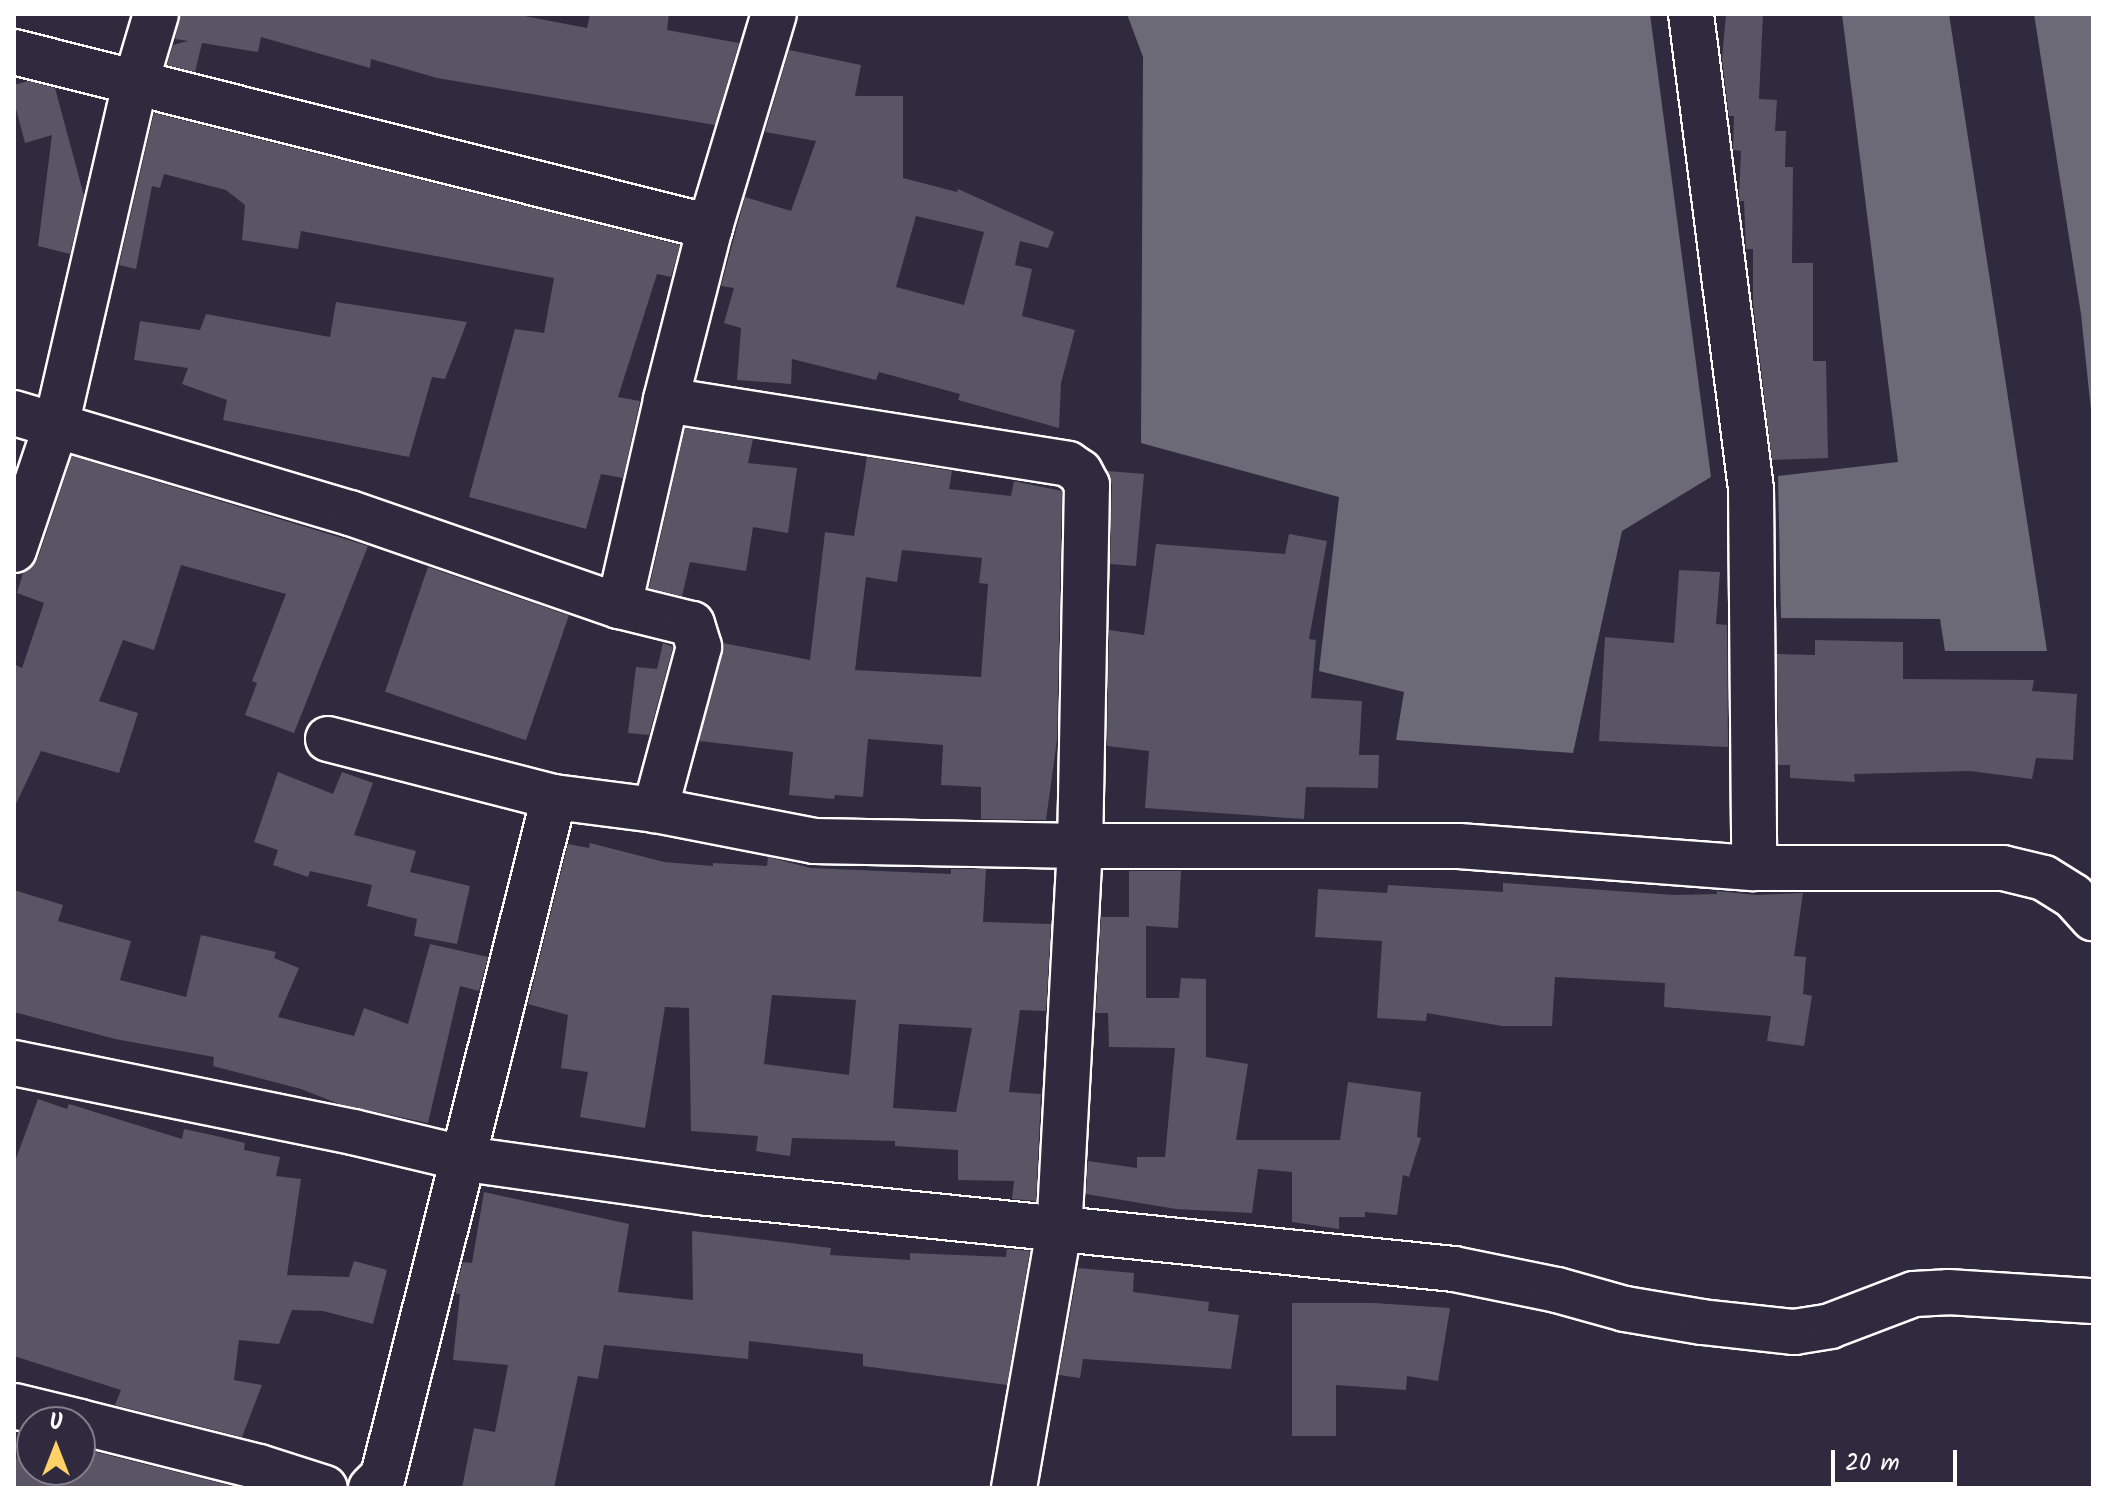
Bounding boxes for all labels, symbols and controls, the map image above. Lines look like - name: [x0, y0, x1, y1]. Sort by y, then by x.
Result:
- north arrow: [16, 1406, 96, 1486]
- text: U: [49, 1406, 63, 1441]
- scale bar: [1835, 1434, 1961, 1484]
- text: 20 m: [1845, 1444, 1900, 1483]

